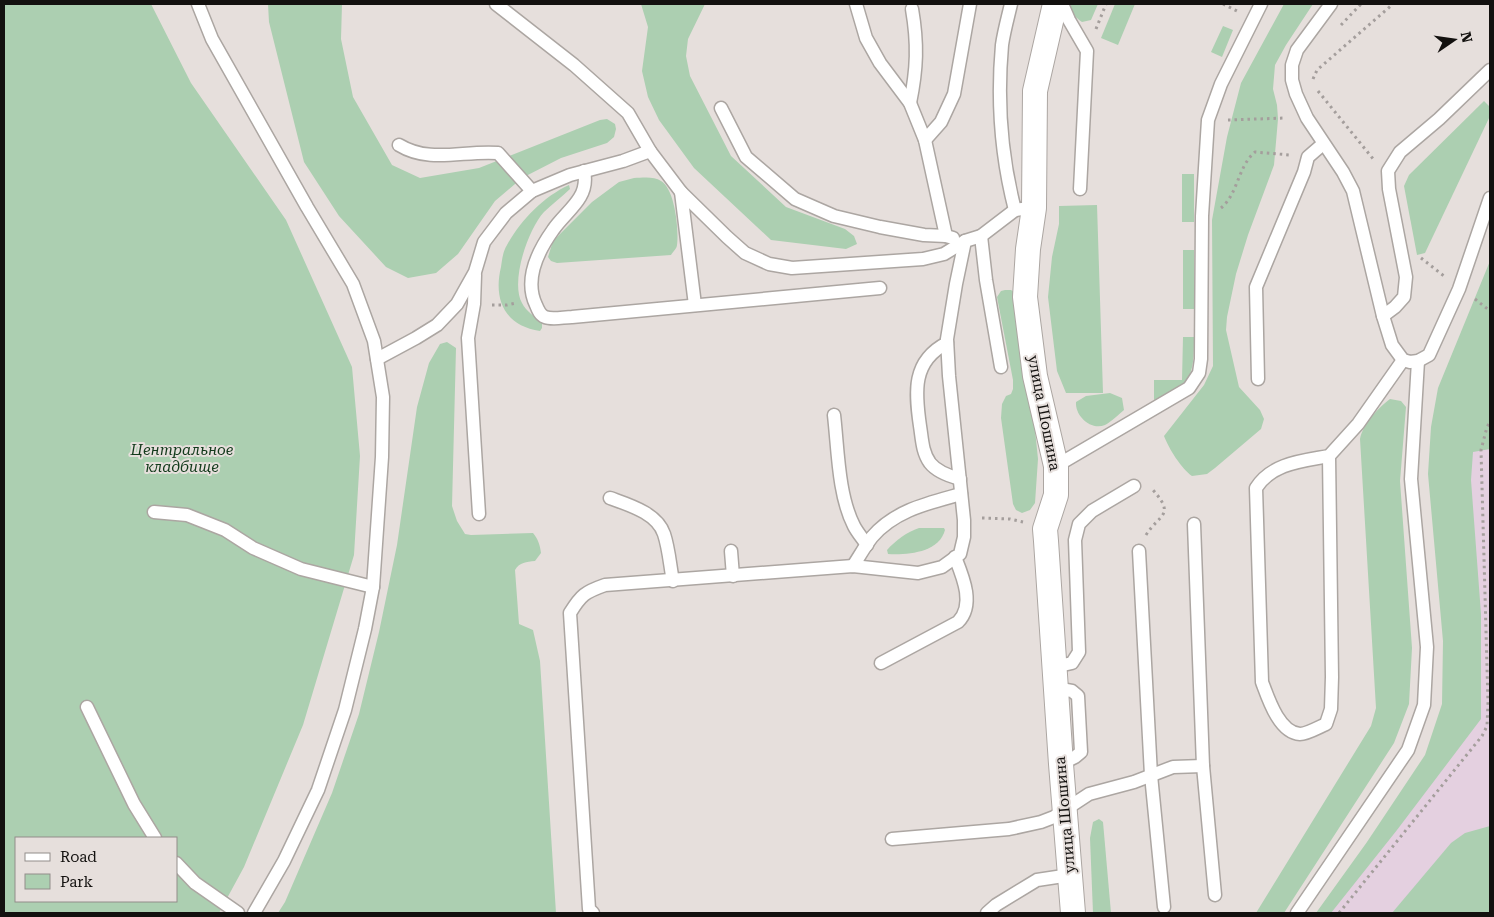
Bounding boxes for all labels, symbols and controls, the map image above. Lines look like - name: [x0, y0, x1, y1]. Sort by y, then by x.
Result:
- north arrow: [1429, 15, 1479, 65]
- text: N: [1458, 30, 1476, 44]
- street label: улица Шошина: [1024, 354, 1064, 472]
- park label: Центральное кладбище: [130, 441, 234, 476]
- street label: улица Шошина: [1051, 756, 1079, 874]
- legend: [15, 837, 178, 902]
- text: Road: [60, 848, 97, 866]
- text: Park: [60, 873, 94, 891]

